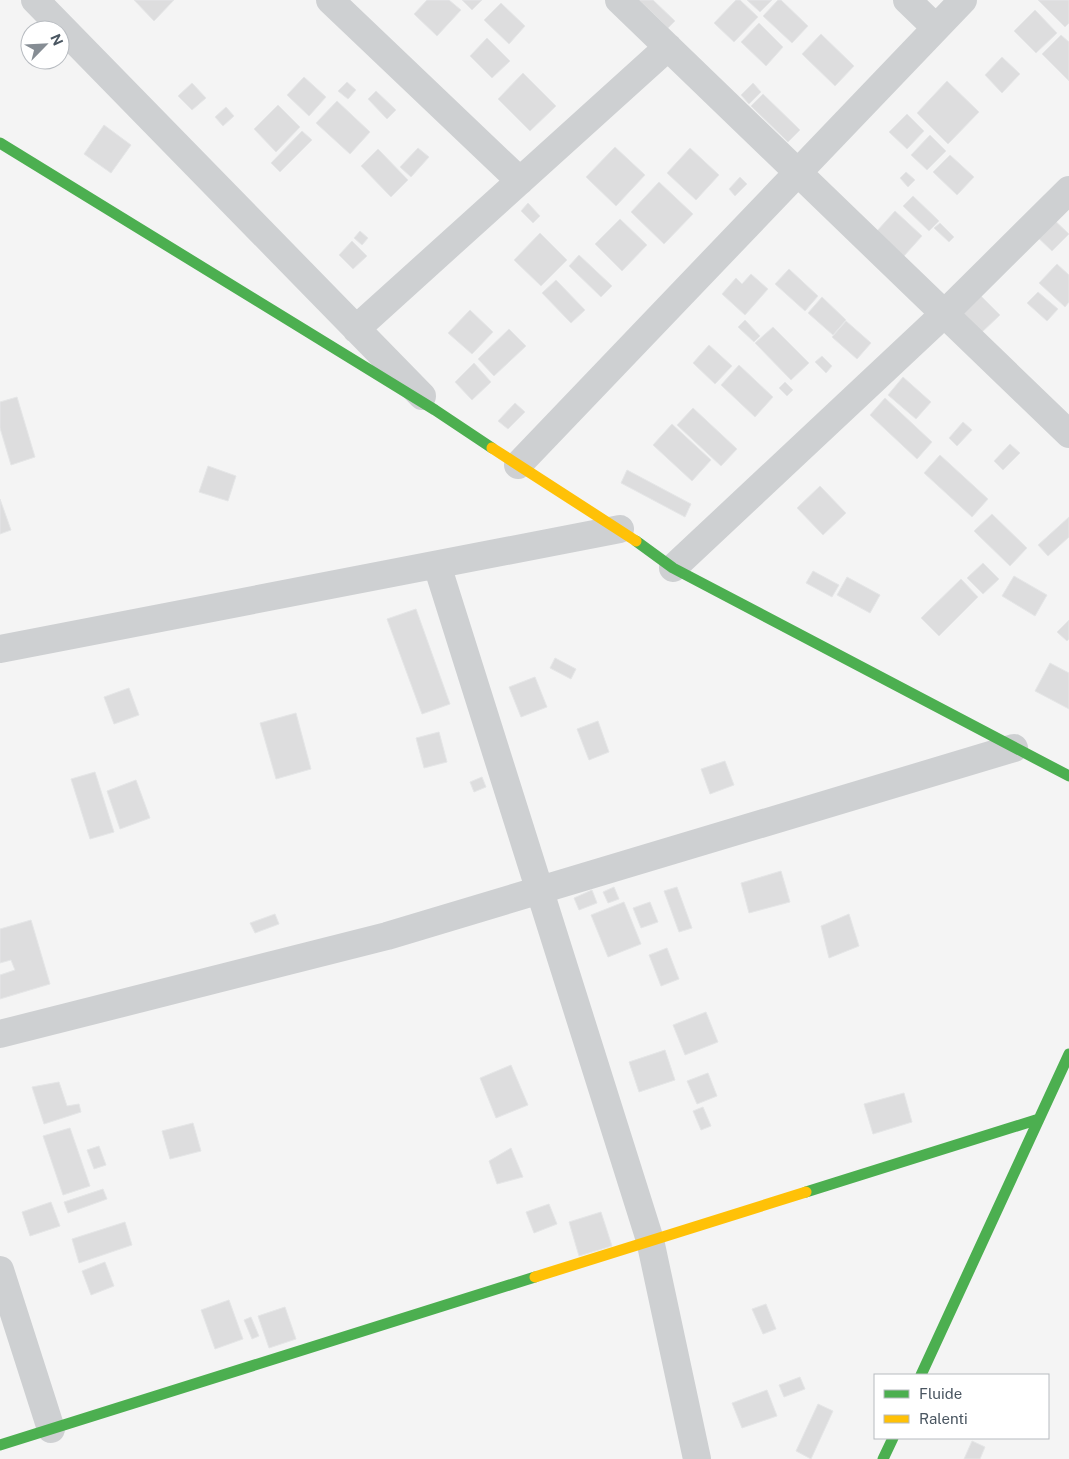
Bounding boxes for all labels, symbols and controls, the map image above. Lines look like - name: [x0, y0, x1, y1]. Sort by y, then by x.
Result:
- north arrow: [20, 20, 70, 70]
- text: N: [47, 31, 66, 48]
- legend: [874, 1374, 1049, 1439]
- text: Fluide: [919, 1385, 962, 1402]
- text: Ralenti: [919, 1410, 968, 1427]

